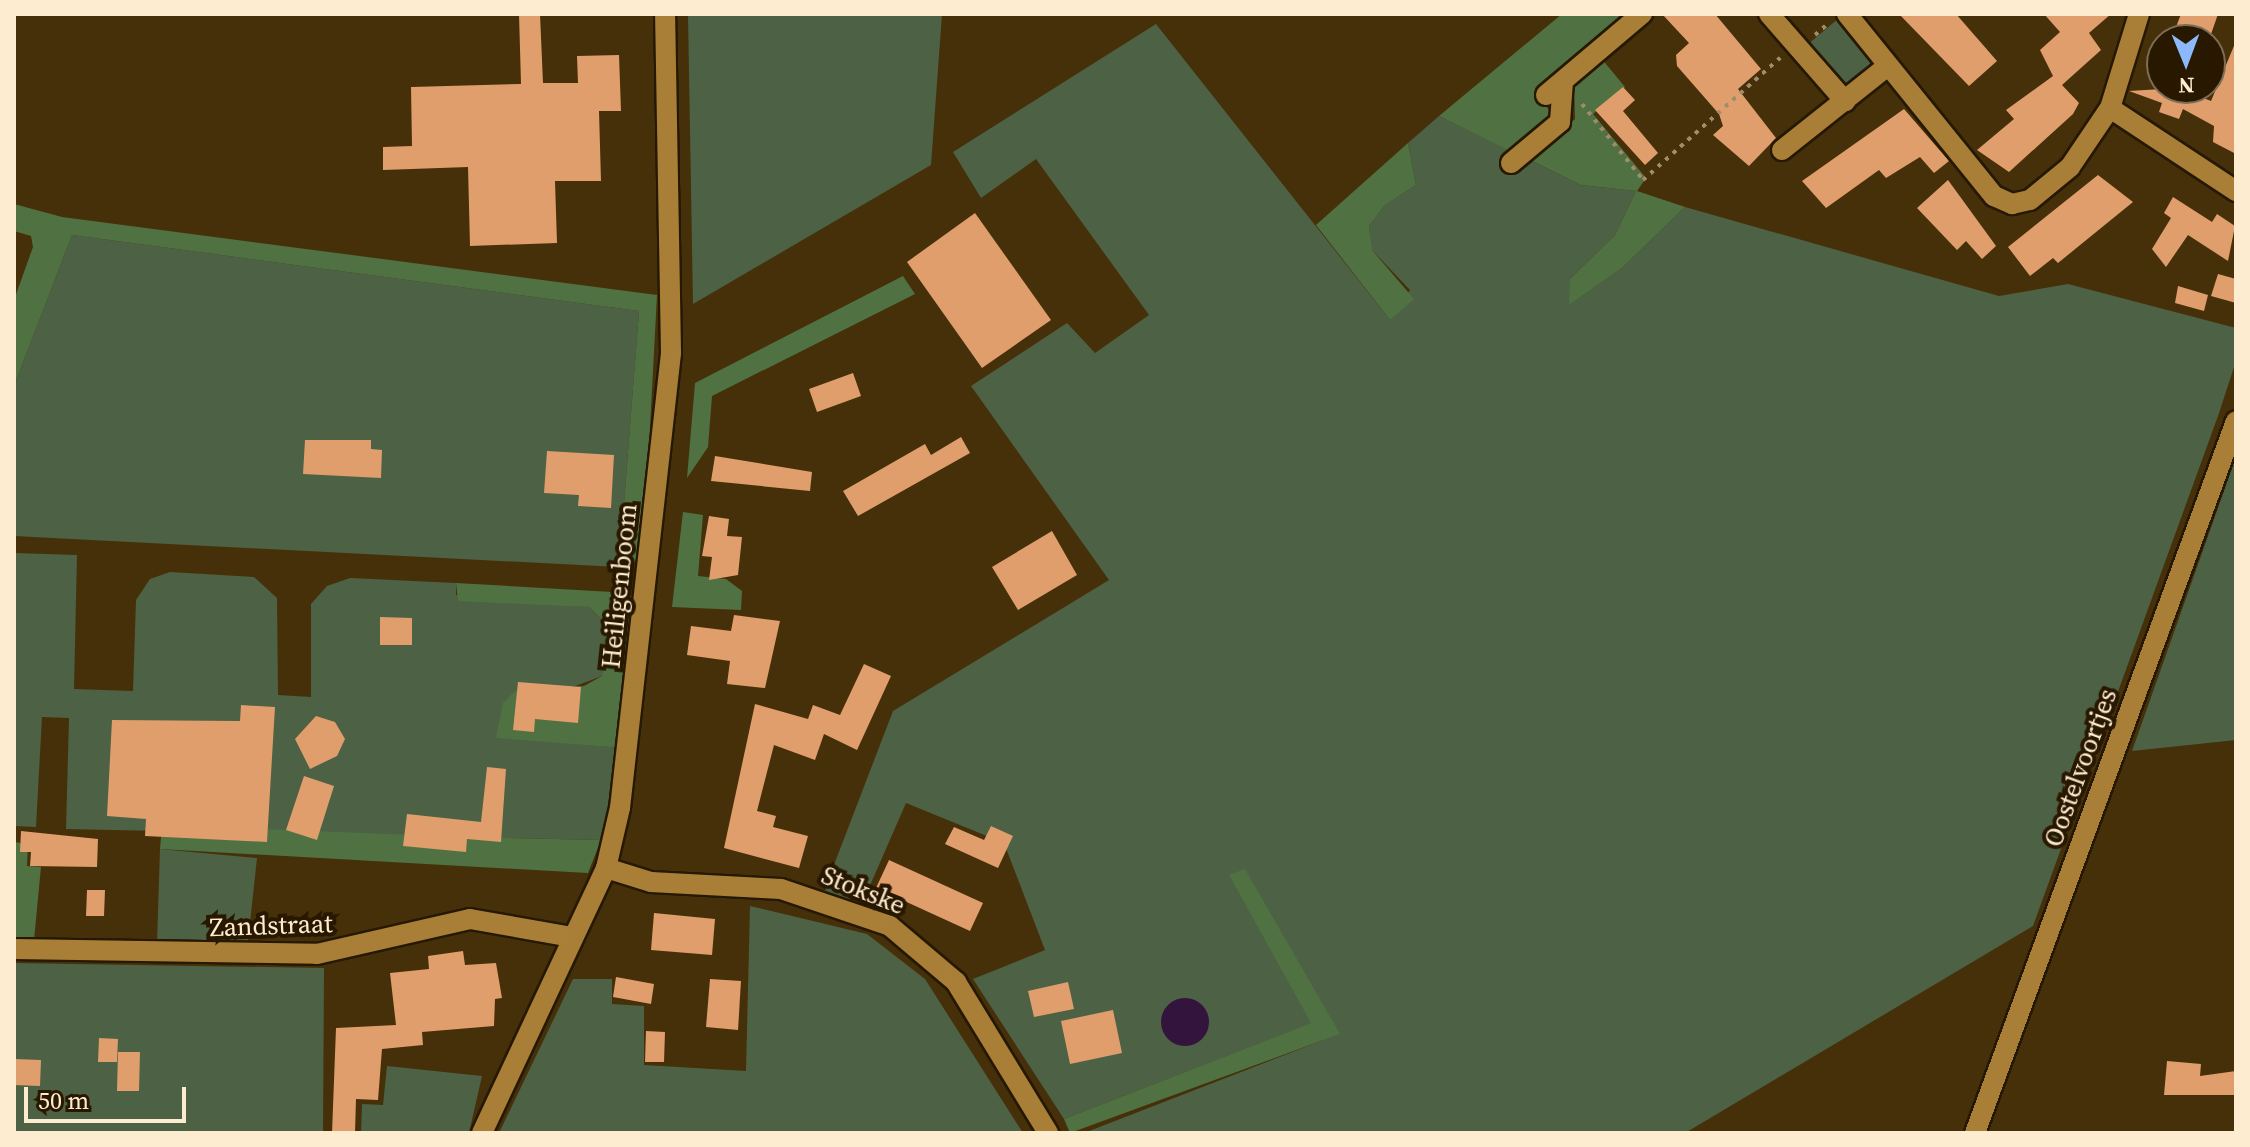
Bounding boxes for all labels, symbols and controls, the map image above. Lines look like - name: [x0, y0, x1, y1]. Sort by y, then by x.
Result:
- north arrow: [2146, 24, 2226, 104]
- text: N: [2178, 71, 2195, 101]
- street label: Heiligenboom: [596, 502, 644, 670]
- street label: Oostelvoortjes: [2038, 685, 2124, 851]
- street label: Stokske: [817, 860, 909, 922]
- street label: Zandstraat: [209, 908, 333, 944]
- scale bar: [28, 1071, 190, 1121]
- text: 50 m: [38, 1084, 89, 1117]

